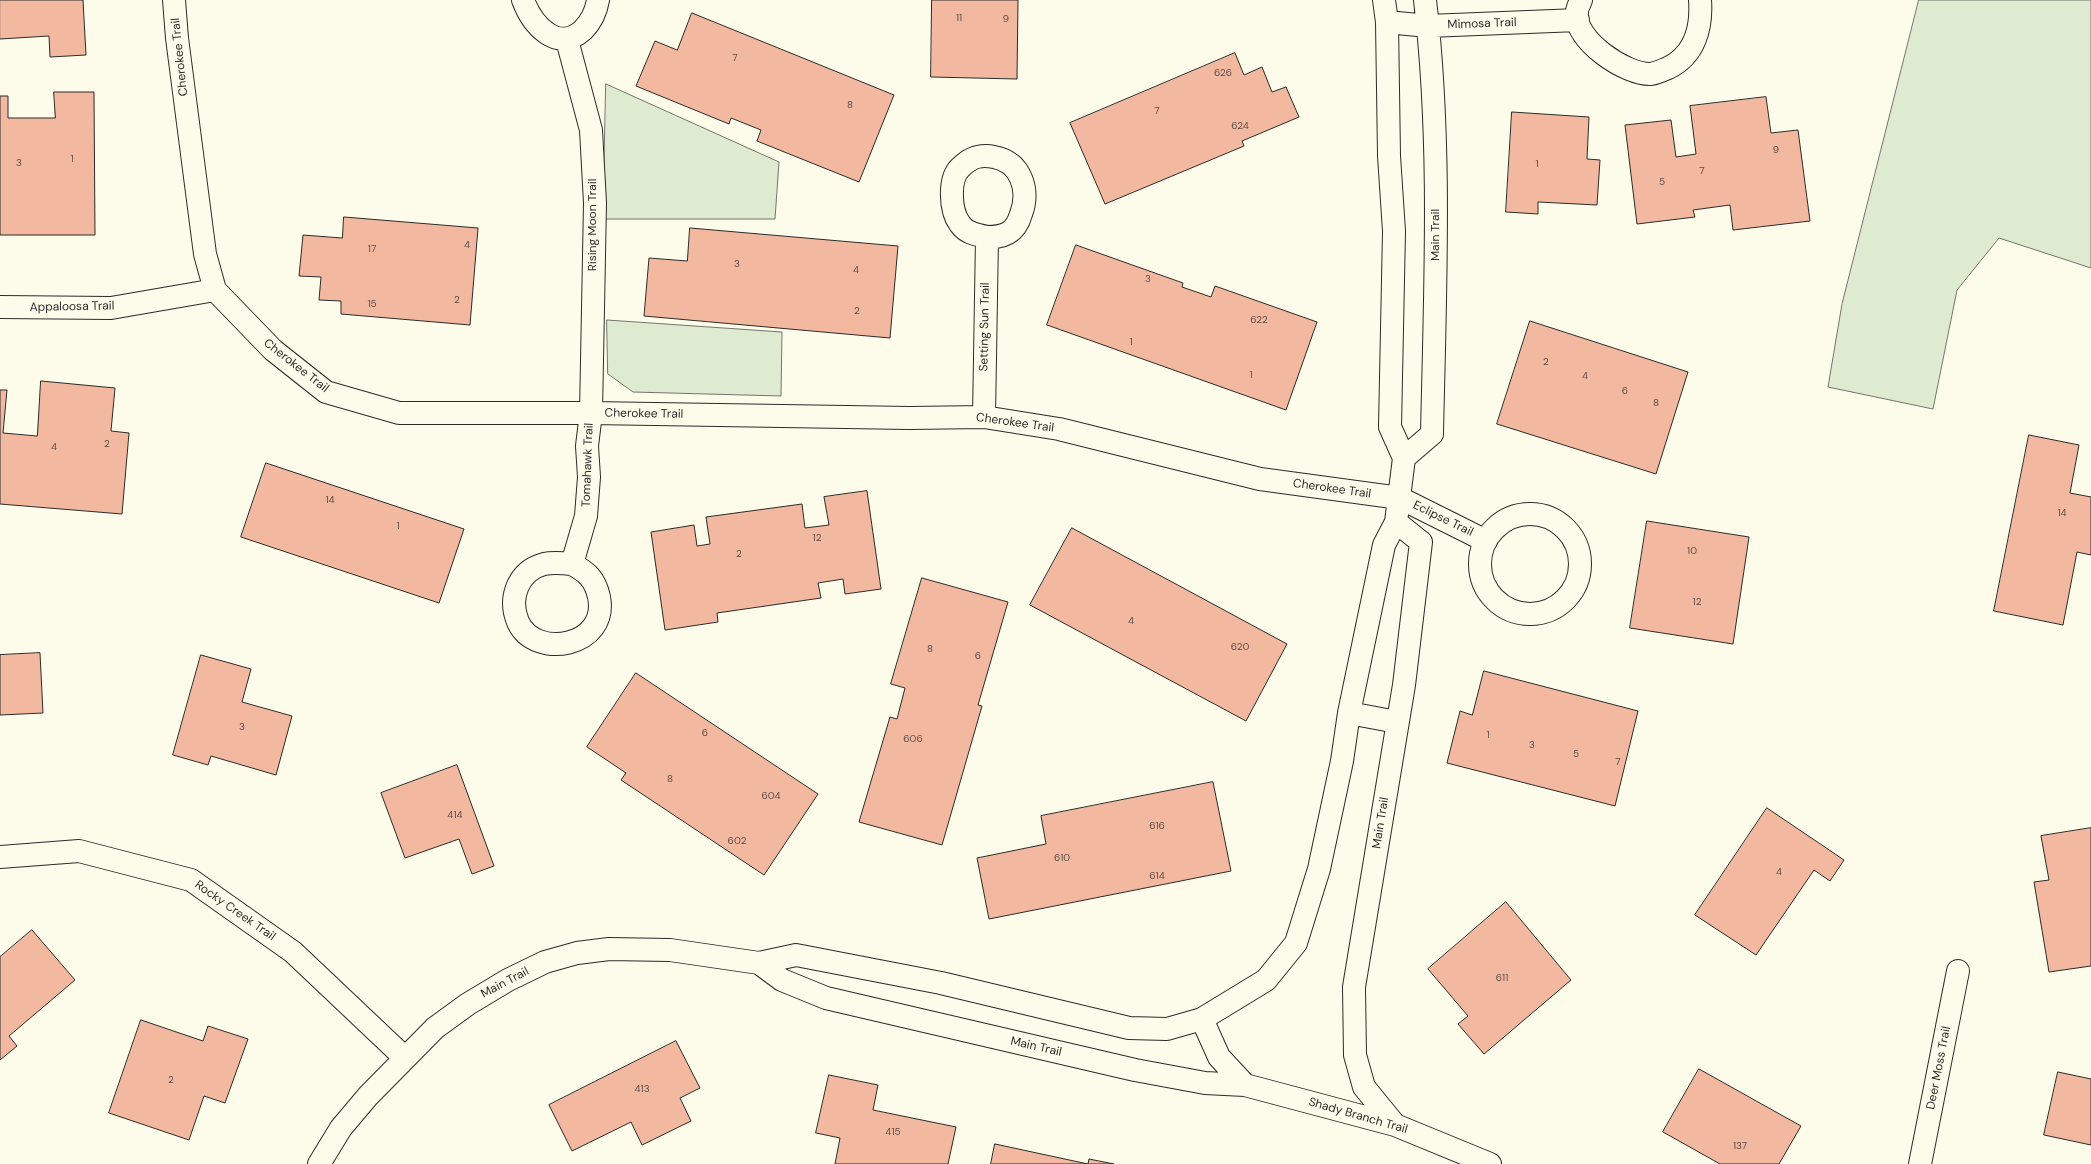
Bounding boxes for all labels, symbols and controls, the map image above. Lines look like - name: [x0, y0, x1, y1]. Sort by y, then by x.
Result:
- house number: 11: [956, 12, 962, 24]
- house number: 9: [1003, 13, 1009, 25]
- street label: Mimosa Trail: [1447, 16, 1517, 32]
- street label: Cherokee Trail: [169, 17, 191, 97]
- house number: 7: [732, 52, 738, 64]
- house number: 626: [1214, 67, 1232, 79]
- house number: 8: [847, 99, 853, 111]
- house number: 7: [1154, 105, 1160, 117]
- house number: 624: [1231, 120, 1249, 132]
- house number: 9: [1773, 144, 1779, 156]
- house number: 1: [70, 153, 74, 165]
- house number: 3: [16, 157, 22, 169]
- house number: 1: [1535, 158, 1539, 170]
- house number: 7: [1699, 165, 1705, 177]
- house number: 5: [1659, 176, 1665, 188]
- street label: Rising Moon Trail: [586, 179, 600, 271]
- street label: Main Trail: [1429, 209, 1443, 261]
- house number: 4: [464, 239, 470, 251]
- house number: 17: [368, 243, 376, 255]
- house number: 3: [734, 258, 740, 270]
- house number: 4: [853, 264, 859, 276]
- house number: 3: [1145, 273, 1151, 285]
- street label: Setting Sun Trail: [977, 282, 993, 372]
- house number: 2: [454, 294, 460, 306]
- house number: 15: [367, 298, 377, 310]
- street label: Appaloosa Trail: [30, 299, 114, 315]
- house number: 2: [854, 305, 860, 317]
- house number: 622: [1250, 314, 1268, 326]
- street label: Cherokee Trail: [261, 336, 331, 396]
- house number: 1: [1129, 336, 1133, 348]
- house number: 2: [1543, 356, 1549, 368]
- house number: 1: [1249, 369, 1253, 381]
- house number: 4: [1582, 370, 1588, 382]
- house number: 6: [1622, 385, 1628, 397]
- house number: 8: [1653, 397, 1659, 409]
- street label: Cherokee Trail: [605, 406, 683, 422]
- street label: Cherokee Trail: [975, 410, 1055, 436]
- street label: Tomahawk Trail: [579, 423, 597, 507]
- house number: 2: [104, 438, 110, 450]
- house number: 4: [51, 441, 57, 453]
- street label: Cherokee Trail: [1292, 476, 1372, 502]
- house number: 14: [325, 494, 335, 506]
- street label: Eclipse Trail: [1410, 498, 1476, 540]
- house number: 14: [2057, 507, 2067, 519]
- house number: 1: [396, 520, 400, 532]
- house number: 12: [813, 532, 821, 544]
- house number: 10: [1687, 545, 1697, 557]
- house number: 2: [736, 548, 742, 560]
- house number: 12: [1693, 596, 1701, 608]
- house number: 4: [1128, 615, 1134, 627]
- house number: 620: [1231, 641, 1249, 653]
- house number: 8: [927, 643, 933, 655]
- house number: 6: [975, 650, 981, 662]
- house number: 3: [239, 721, 245, 733]
- house number: 6: [702, 727, 708, 739]
- house number: 1: [1486, 729, 1490, 741]
- house number: 606: [903, 733, 923, 745]
- house number: 3: [1529, 739, 1535, 751]
- house number: 5: [1573, 748, 1579, 760]
- house number: 7: [1615, 756, 1621, 768]
- house number: 8: [667, 773, 673, 785]
- house number: 604: [761, 790, 781, 802]
- street label: Main Trail: [1370, 796, 1392, 850]
- house number: 414: [447, 809, 463, 821]
- house number: 616: [1149, 820, 1165, 832]
- house number: 602: [728, 835, 746, 847]
- house number: 610: [1054, 852, 1070, 864]
- house number: 4: [1776, 866, 1782, 878]
- house number: 614: [1149, 870, 1165, 882]
- street label: Rocky Creek Trail: [192, 878, 278, 944]
- street label: Main Trail: [479, 964, 531, 1002]
- house number: 611: [1496, 972, 1508, 984]
- street label: Deer Moss Trail: [1924, 1025, 1954, 1111]
- street label: Main Trail: [1009, 1034, 1063, 1060]
- house number: 2: [168, 1074, 174, 1086]
- house number: 413: [634, 1083, 650, 1095]
- street label: Shady Branch Trail: [1307, 1095, 1409, 1137]
- house number: 415: [885, 1126, 901, 1138]
- house number: 137: [1733, 1140, 1747, 1152]

